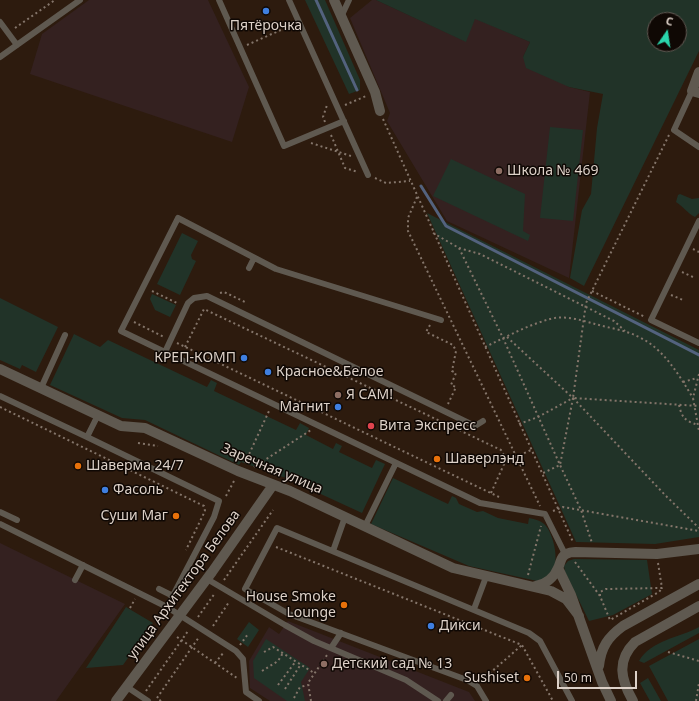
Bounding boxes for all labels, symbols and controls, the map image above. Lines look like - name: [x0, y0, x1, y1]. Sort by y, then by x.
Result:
- marker: Пятёрочка: [261, 6, 271, 16]
- north arrow: [647, 12, 687, 52]
- text: С: [664, 13, 675, 29]
- place label: Пятёрочка: [230, 18, 302, 34]
- place label: Школа № 469: [507, 163, 599, 179]
- marker: Школа № 469: [494, 166, 504, 176]
- place label: КРЕП-КОМП: [154, 350, 236, 366]
- marker: КРЕП-КОМП: [239, 353, 249, 363]
- place label: Красное&Белое: [276, 364, 383, 380]
- marker: Красное&Белое: [263, 367, 273, 377]
- place label: Я САМ!: [346, 387, 393, 403]
- marker: Я САМ!: [333, 390, 343, 400]
- place label: Магнит: [280, 399, 330, 415]
- marker: Магнит: [333, 402, 343, 412]
- place label: Вита Экспресс: [379, 418, 476, 434]
- marker: Вита Экспресс: [366, 421, 376, 431]
- street label: Заречная улица: [219, 440, 325, 498]
- place label: Шаверлэнд: [445, 451, 524, 467]
- marker: Шаверлэнд: [432, 454, 442, 464]
- place label: Шаверма 24/7: [86, 458, 184, 474]
- marker: Шаверма 24/7: [73, 461, 83, 471]
- place label: Фасоль: [113, 482, 163, 498]
- marker: Фасоль: [100, 485, 110, 495]
- street label: улица Архитектора Белова: [124, 507, 244, 663]
- place label: Суши Маг: [100, 508, 168, 524]
- marker: Суши Маг: [171, 511, 181, 521]
- place label: House Smoke Lounge: [246, 589, 336, 622]
- marker: House Smoke Lounge: [339, 600, 349, 610]
- place label: Дикси: [439, 618, 481, 634]
- marker: Дикси: [426, 621, 436, 631]
- place label: Детский сад № 13: [332, 656, 452, 672]
- marker: Детский сад № 13: [319, 659, 329, 669]
- scale bar: [559, 663, 639, 689]
- text: 50 m: [564, 669, 592, 686]
- place label: Sushiset: [464, 670, 519, 686]
- marker: Sushiset: [522, 673, 532, 683]

